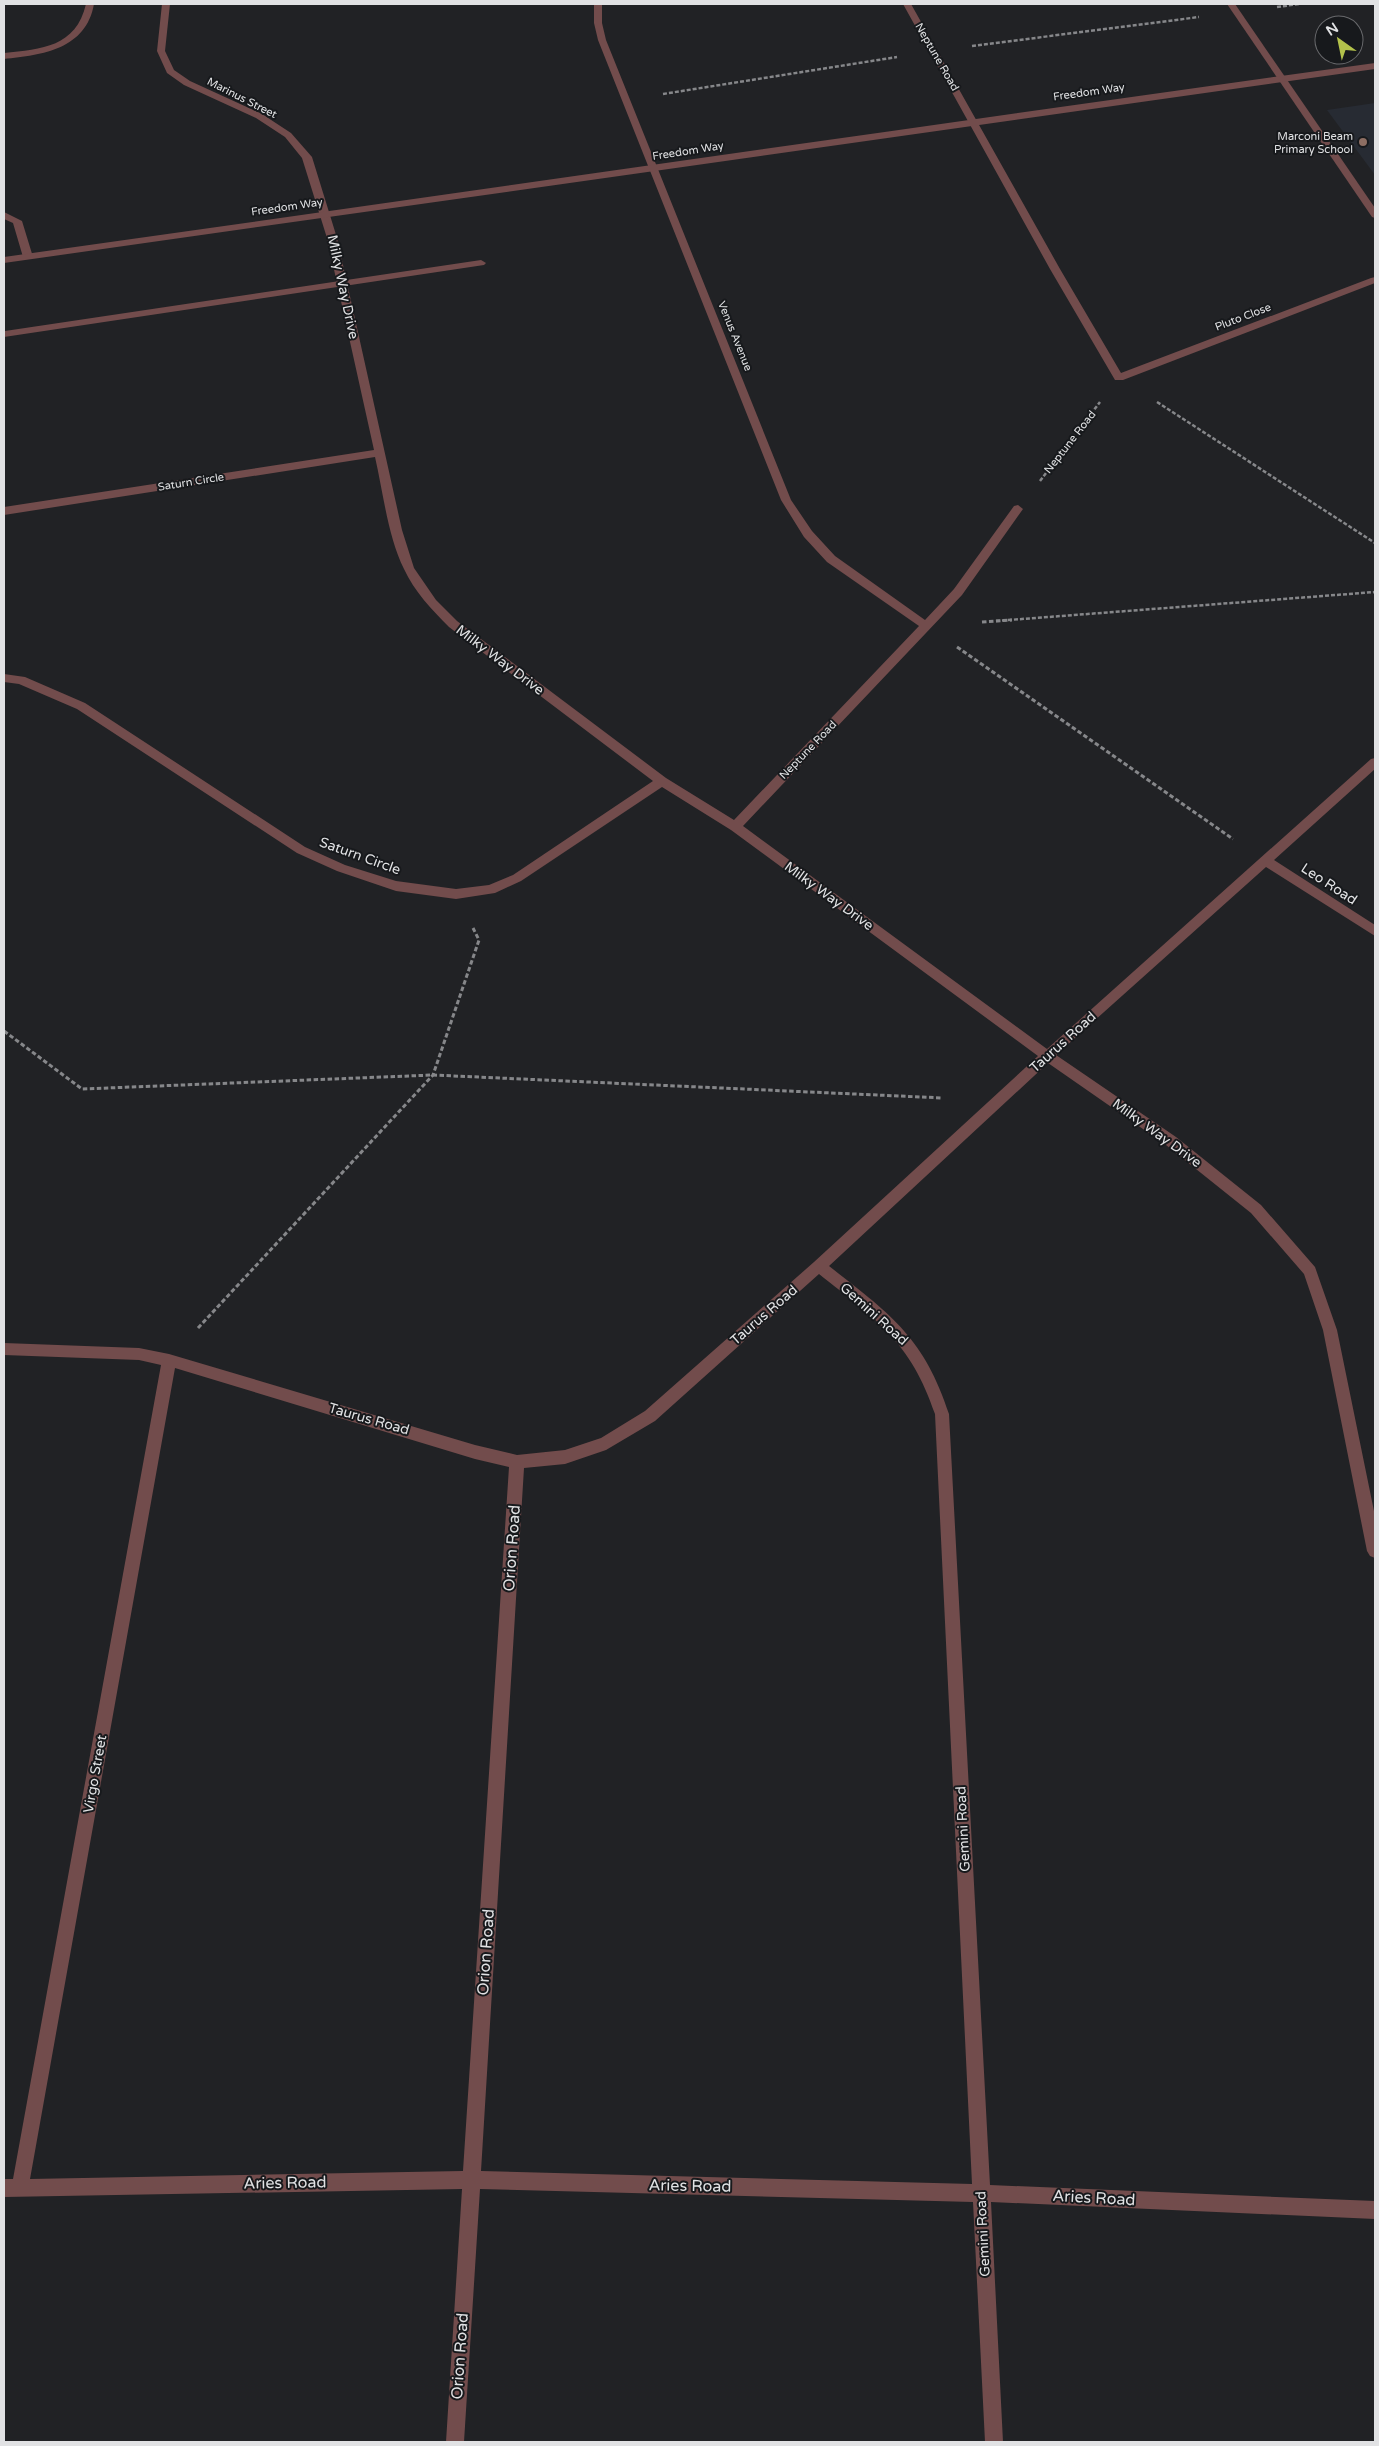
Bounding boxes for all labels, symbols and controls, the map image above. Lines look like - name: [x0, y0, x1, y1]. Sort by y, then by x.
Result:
- north arrow: [1314, 15, 1364, 65]
- text: N: [1323, 19, 1342, 40]
- street label: Neptune Road: [912, 21, 962, 93]
- street label: Marinus Street: [205, 75, 279, 121]
- street label: Freedom Way: [1052, 81, 1126, 103]
- place label: Marconi Beam Primary School: [1274, 130, 1353, 156]
- marker: Marconi Beam Primary School: [1357, 136, 1369, 148]
- street label: Freedom Way: [651, 139, 725, 163]
- street label: Freedom Way: [250, 196, 324, 218]
- street label: Milky Way Drive: [324, 233, 362, 341]
- street label: Venus Avenue: [715, 299, 755, 373]
- street label: Pluto Close: [1213, 300, 1273, 334]
- street label: Neptune Road: [1041, 408, 1099, 476]
- street label: Saturn Circle: [157, 470, 225, 494]
- street label: Milky Way Drive: [453, 621, 548, 699]
- street label: Neptune Road: [777, 718, 839, 782]
- street label: Saturn Circle: [317, 833, 403, 879]
- street label: Milky Way Drive: [781, 858, 877, 934]
- street label: Leo Road: [1298, 860, 1360, 908]
- street label: Taurus Road: [1026, 1008, 1100, 1076]
- street label: Milky Way Drive: [1109, 1095, 1205, 1171]
- street label: Gemini Road: [836, 1279, 912, 1349]
- street label: Taurus Road: [727, 1281, 801, 1349]
- street label: Taurus Road: [327, 1399, 411, 1439]
- street label: Orion Road: [499, 1504, 525, 1592]
- street label: Virgo Street: [80, 1733, 110, 1814]
- street label: Gemini Road: [952, 1786, 974, 1872]
- street label: Orion Road: [473, 1908, 499, 1996]
- street label: Aries Road: [243, 2172, 327, 2194]
- street label: Aries Road: [648, 2175, 732, 2197]
- street label: Aries Road: [1052, 2186, 1136, 2210]
- street label: Gemini Road: [972, 2191, 994, 2277]
- street label: Orion Road: [447, 2312, 473, 2400]

